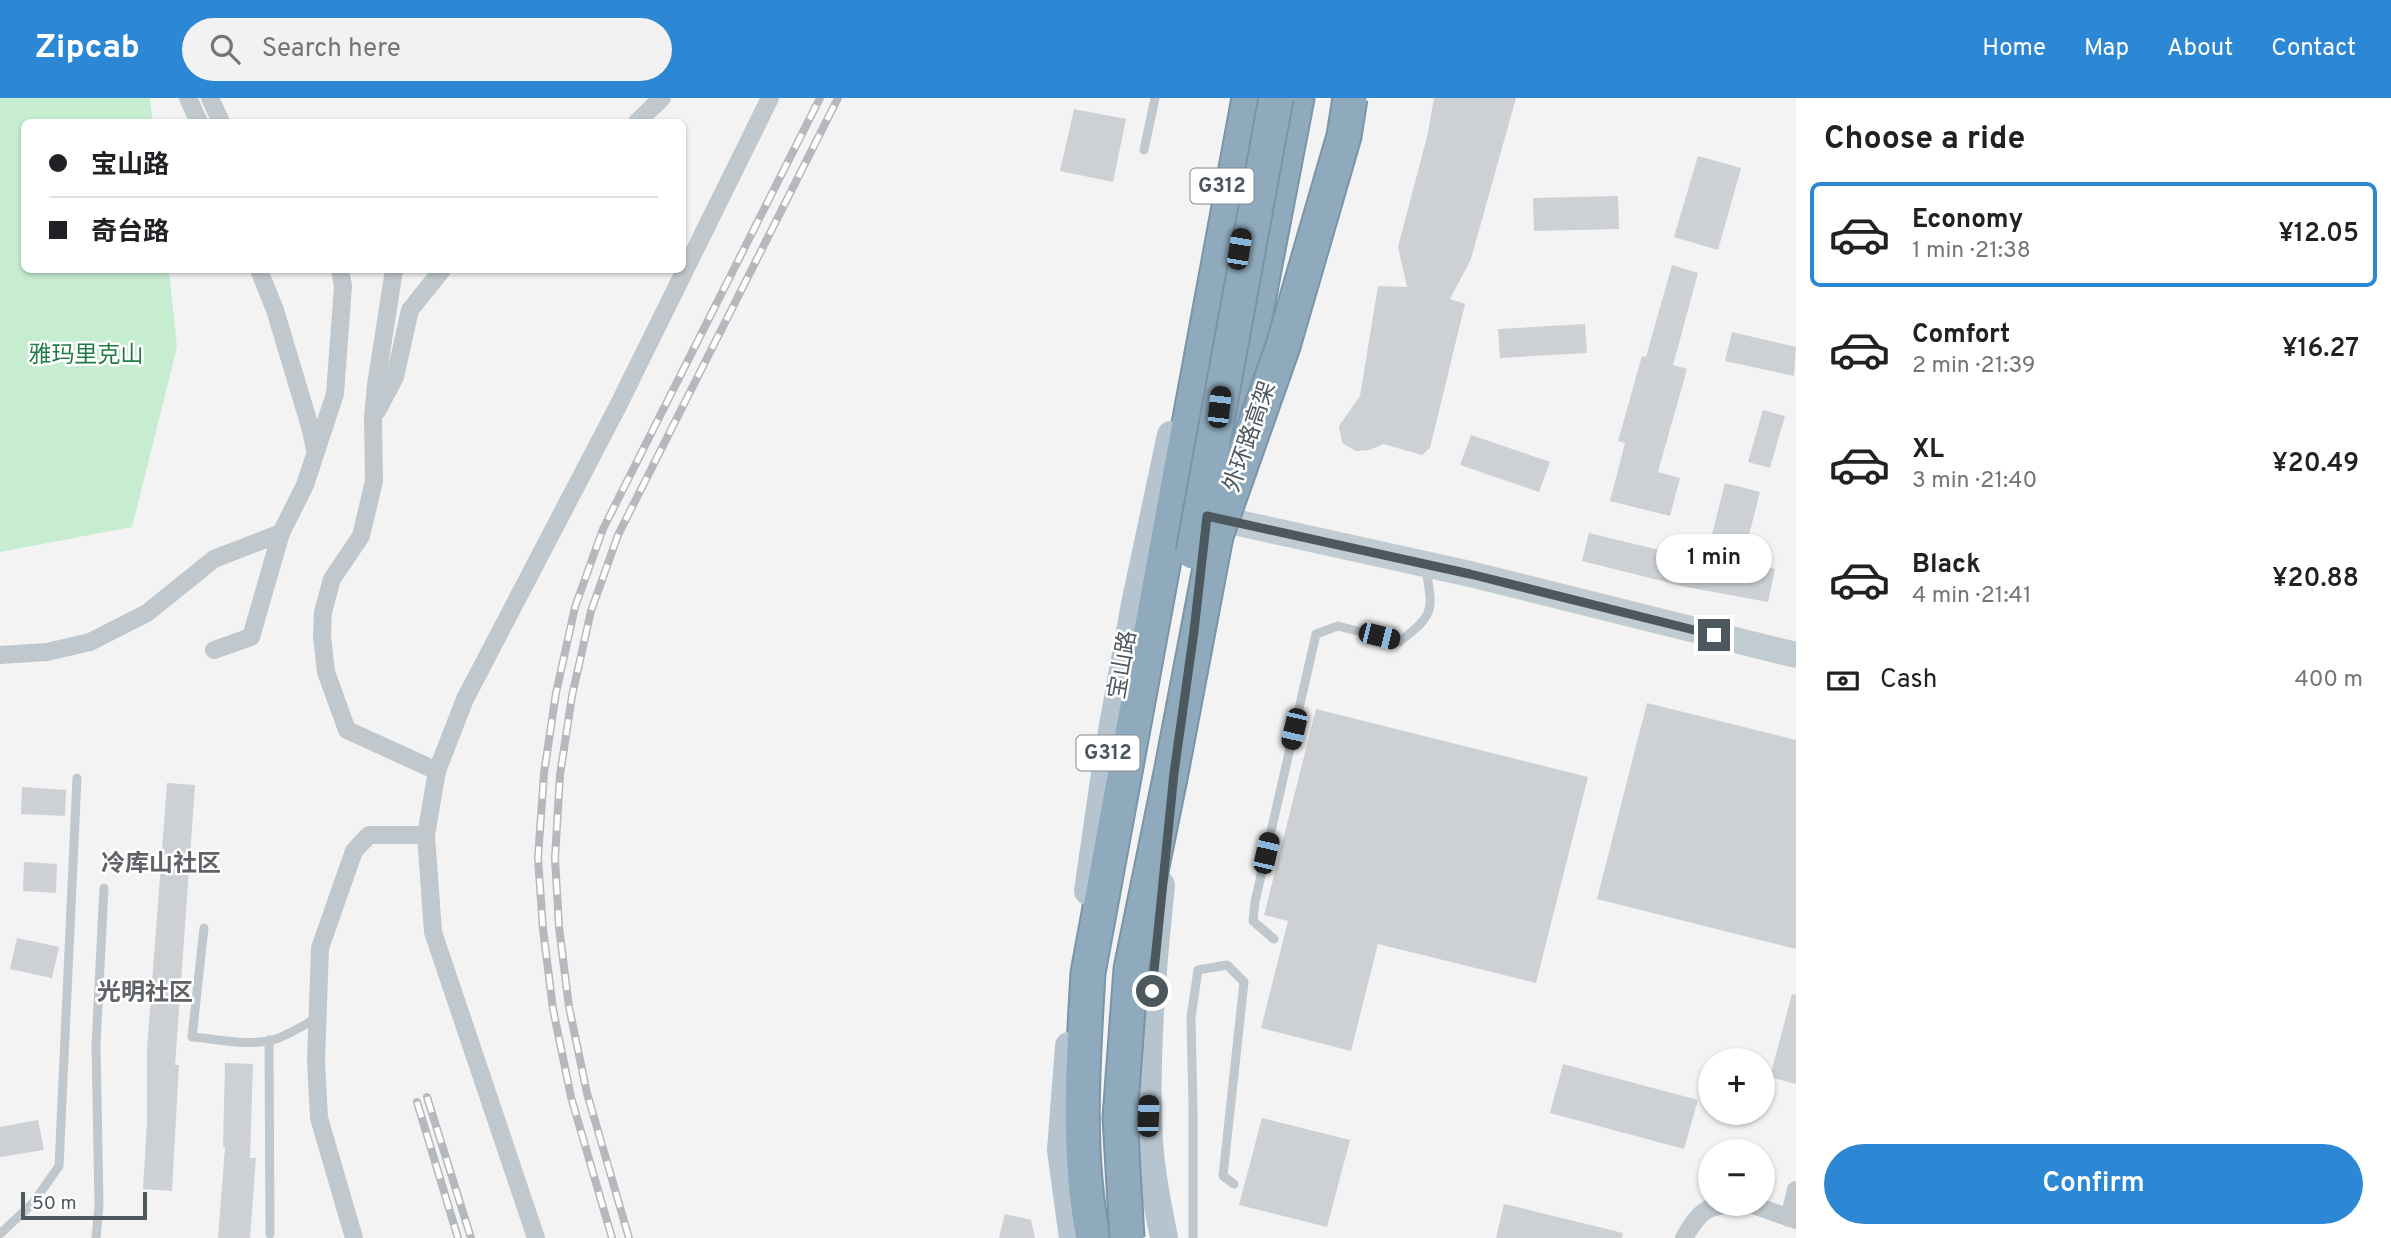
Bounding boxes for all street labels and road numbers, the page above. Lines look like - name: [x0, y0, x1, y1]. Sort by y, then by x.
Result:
- road number: G312: [1190, 168, 1254, 204]
- street label: 外环路高架: [1219, 378, 1283, 496]
- street label: 宝山路: [1104, 629, 1144, 701]
- road number: G312: [1076, 736, 1140, 770]

